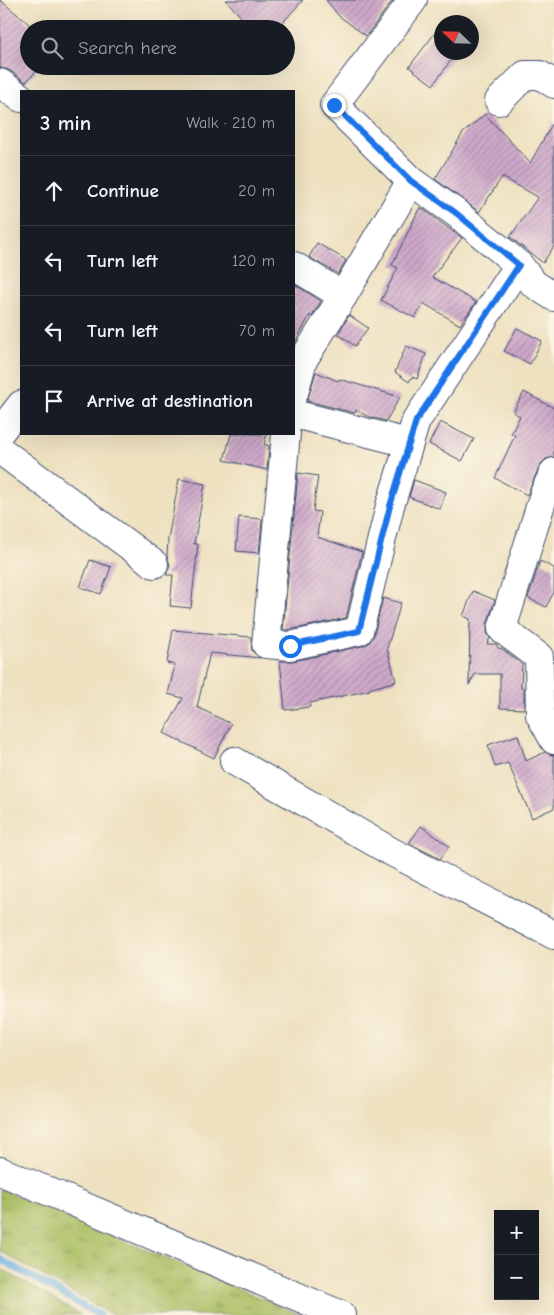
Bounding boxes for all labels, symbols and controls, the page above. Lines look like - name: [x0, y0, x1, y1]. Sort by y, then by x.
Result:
- north arrow: [434, 15, 479, 60]
- search box: [20, 20, 295, 75]
- icon: search: [38, 34, 66, 62]
- text: Search here: [78, 37, 177, 59]
- route end: [323, 94, 346, 117]
- text: 3 min: [40, 111, 91, 135]
- text: Walk · 210 m: [186, 114, 275, 132]
- icon: ahead: [40, 177, 68, 205]
- text: Continue: [87, 180, 159, 202]
- text: 20 m: [238, 182, 275, 200]
- icon: left: [40, 247, 68, 275]
- text: Turn left: [87, 250, 158, 272]
- text: 120 m: [232, 252, 275, 270]
- icon: left: [40, 317, 68, 345]
- text: Turn left: [87, 320, 158, 342]
- text: 70 m: [239, 322, 275, 340]
- icon: arrive: [40, 387, 68, 415]
- text: Arrive at destination: [87, 390, 253, 412]
- route start: [279, 635, 302, 658]
- map controls: [494, 1210, 539, 1300]
- button: +: [494, 1210, 539, 1255]
- button: −: [494, 1255, 539, 1300]

